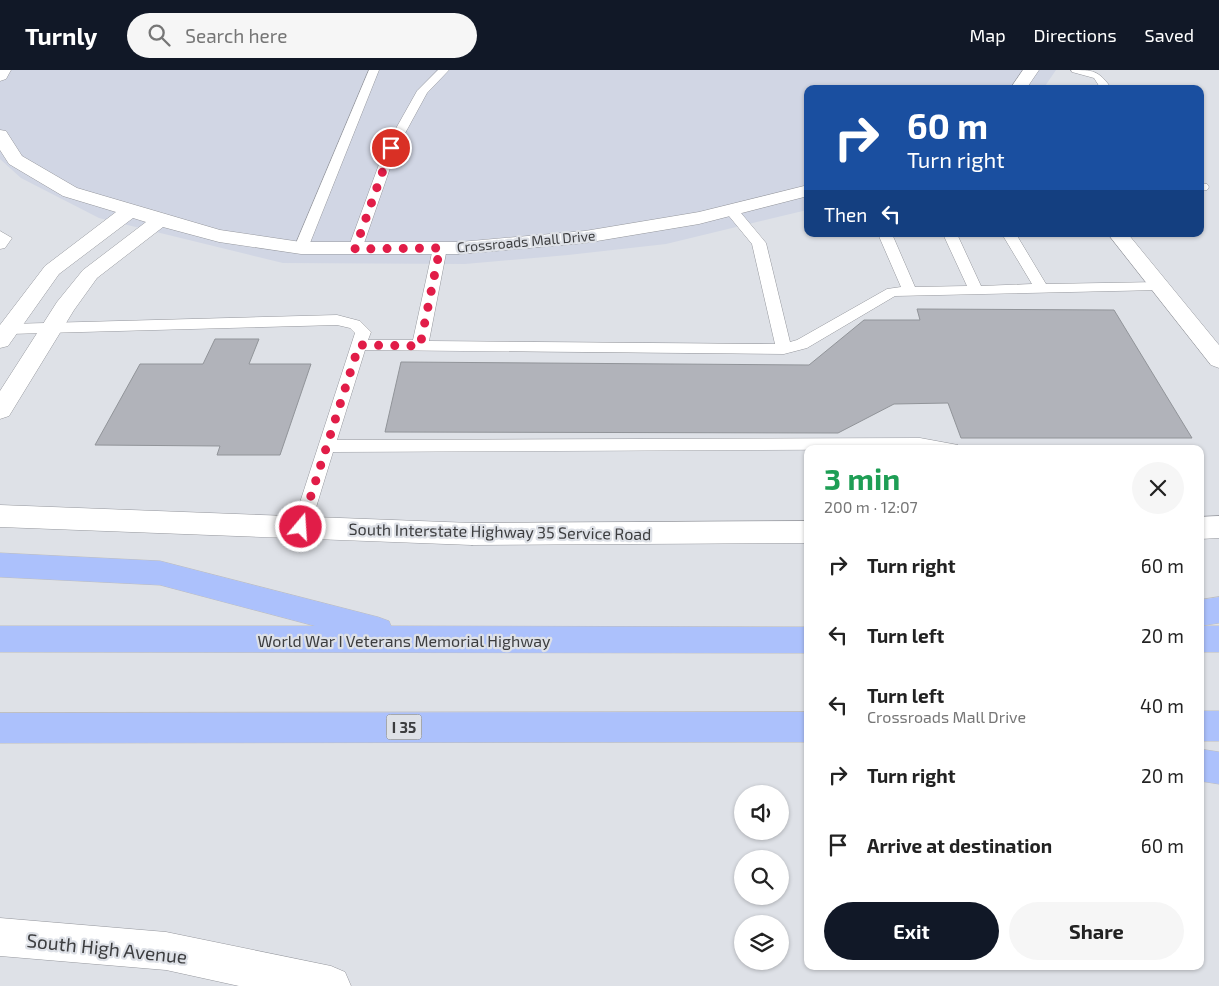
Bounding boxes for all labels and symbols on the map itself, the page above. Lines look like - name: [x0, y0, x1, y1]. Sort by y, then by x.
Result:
- pin: [370, 127, 412, 169]
- street label: Crossroads Mall Drive: [456, 226, 596, 256]
- position arrow: [274, 500, 326, 552]
- street label: South Interstate Highway 35 Service Road: [349, 519, 651, 543]
- street label: World War I Veterans Memorial Highway: [257, 631, 551, 650]
- road number: I 35: [386, 714, 422, 740]
- street label: South High Avenue: [26, 928, 188, 968]

